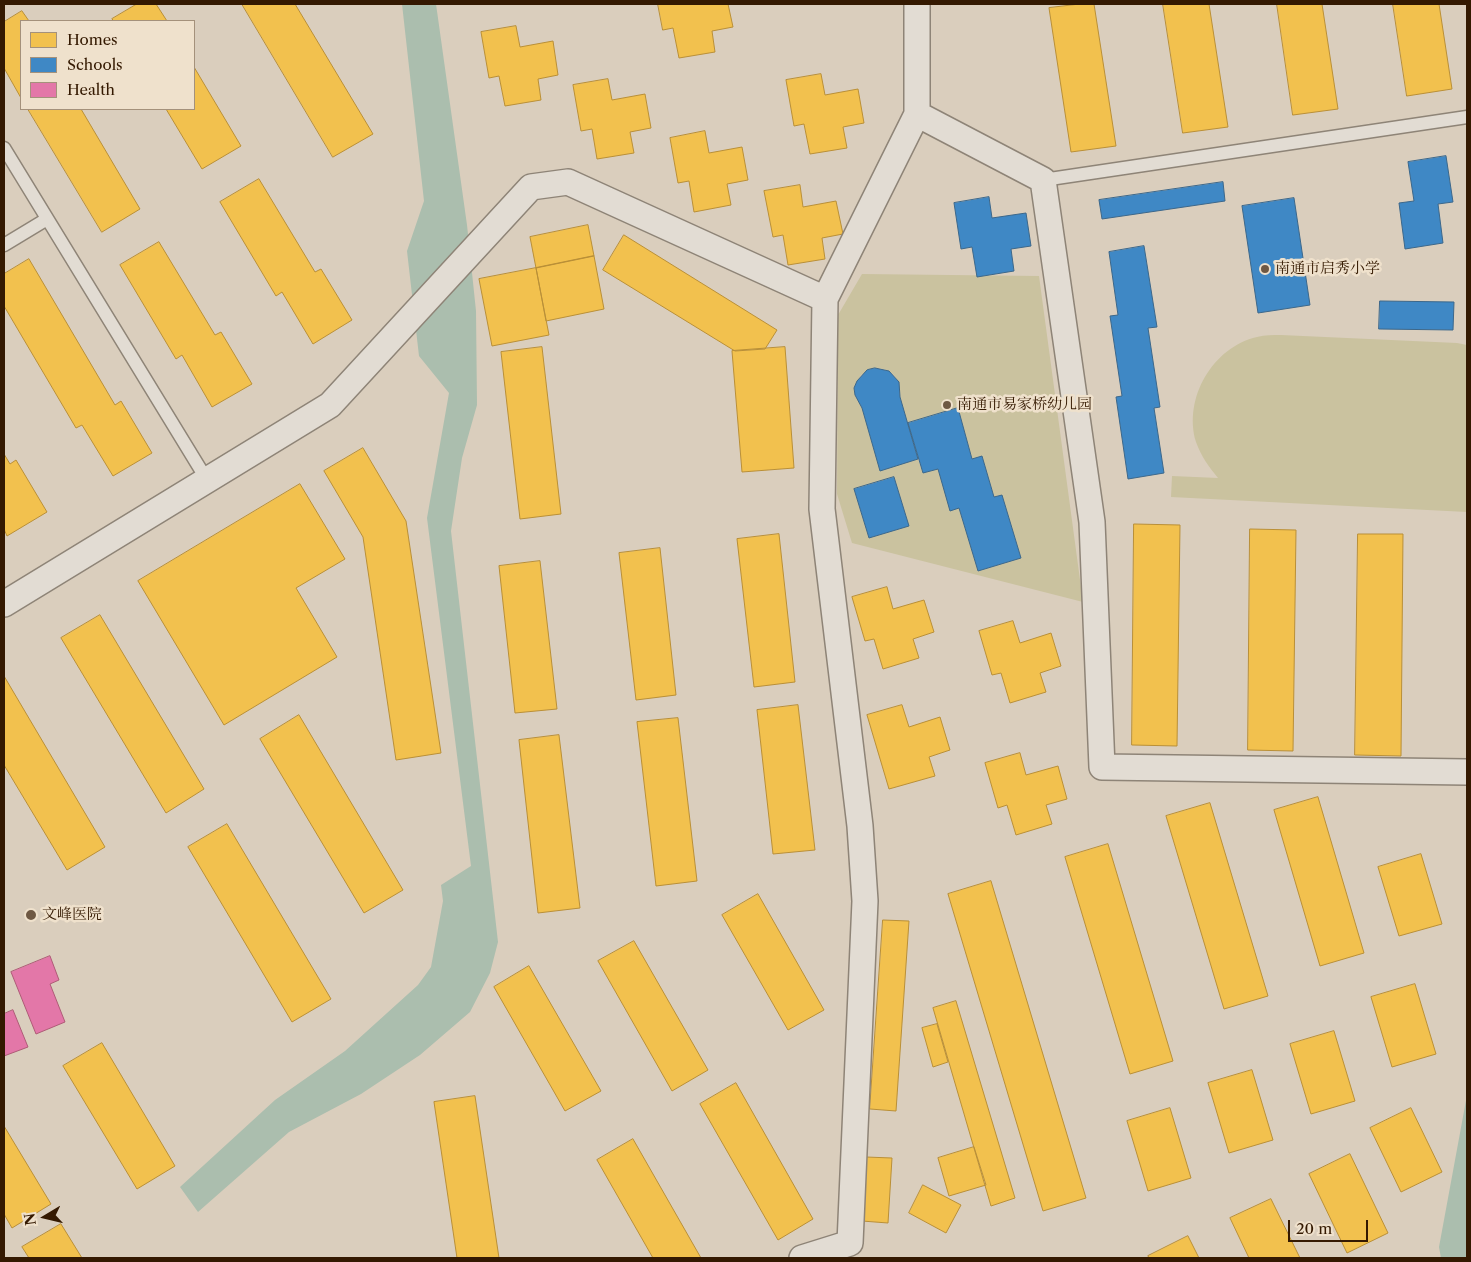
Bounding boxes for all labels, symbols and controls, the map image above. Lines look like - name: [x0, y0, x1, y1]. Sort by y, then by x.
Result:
- legend: [20, 20, 195, 110]
- text: Homes: [67, 30, 118, 49]
- text: Schools: [67, 55, 123, 74]
- text: Health: [67, 80, 115, 99]
- place label: 南通市启秀小学: [1275, 260, 1380, 278]
- marker: 南通市启秀小学: [1259, 263, 1271, 275]
- place label: 南通市易家桥幼儿园: [957, 396, 1092, 414]
- marker: 南通市易家桥幼儿园: [941, 399, 953, 411]
- place label: 文峰医院: [42, 906, 102, 924]
- marker: 文峰医院: [24, 908, 38, 922]
- north arrow: [20, 1192, 70, 1242]
- scale bar: [1291, 1210, 1371, 1242]
- text: N: [20, 1212, 40, 1227]
- text: 20 m: [1296, 1219, 1332, 1238]

